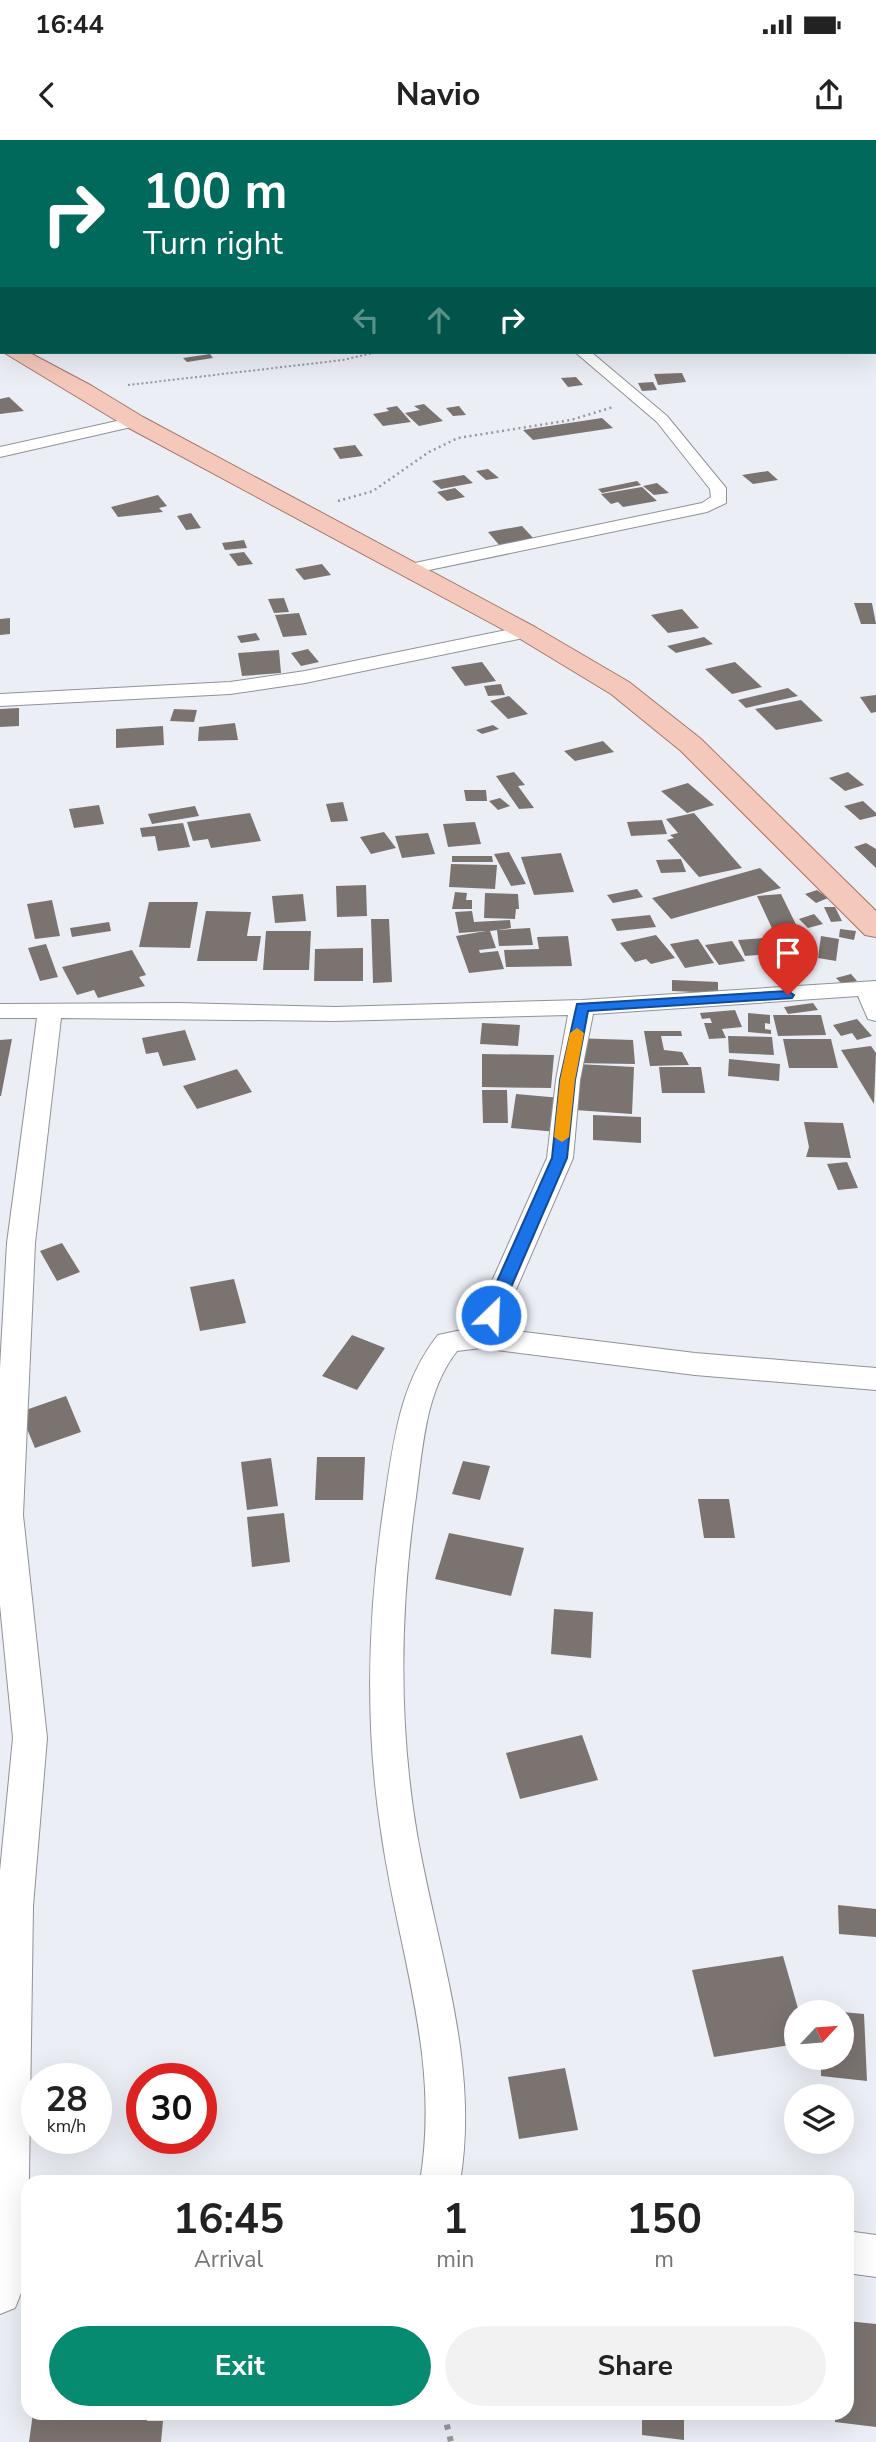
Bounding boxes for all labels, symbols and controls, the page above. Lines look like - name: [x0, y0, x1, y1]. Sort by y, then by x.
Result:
- text: 16:44: [35, 7, 104, 42]
- text: Navio: [396, 73, 480, 116]
- icon: back: [28, 76, 66, 114]
- icon: share: [810, 76, 848, 114]
- text: 100 m: [143, 158, 287, 225]
- icon: right: [28, 168, 119, 259]
- text: Turn right: [143, 222, 283, 265]
- icon: left: [347, 301, 385, 339]
- icon: ahead: [420, 301, 458, 339]
- icon: right: [493, 301, 531, 339]
- pin: [758, 923, 818, 995]
- icon: arrive: [769, 934, 807, 972]
- position arrow: [454, 1278, 528, 1352]
- north arrow: [784, 2000, 854, 2070]
- map controls: [784, 2000, 854, 2154]
- speed limit sign: 30: [126, 2063, 217, 2154]
- text: 28: [45, 2076, 88, 2123]
- button: layers: [784, 2084, 854, 2154]
- text: km/h: [47, 2114, 86, 2138]
- text: 16:45: [173, 2191, 284, 2248]
- text: 1: [443, 2191, 468, 2248]
- text: 150: [626, 2191, 702, 2248]
- text: Arrival: [194, 2244, 263, 2275]
- text: min: [436, 2244, 474, 2275]
- text: m: [654, 2244, 674, 2275]
- button: Exit: [49, 2326, 431, 2406]
- button: Share: [445, 2326, 826, 2406]

